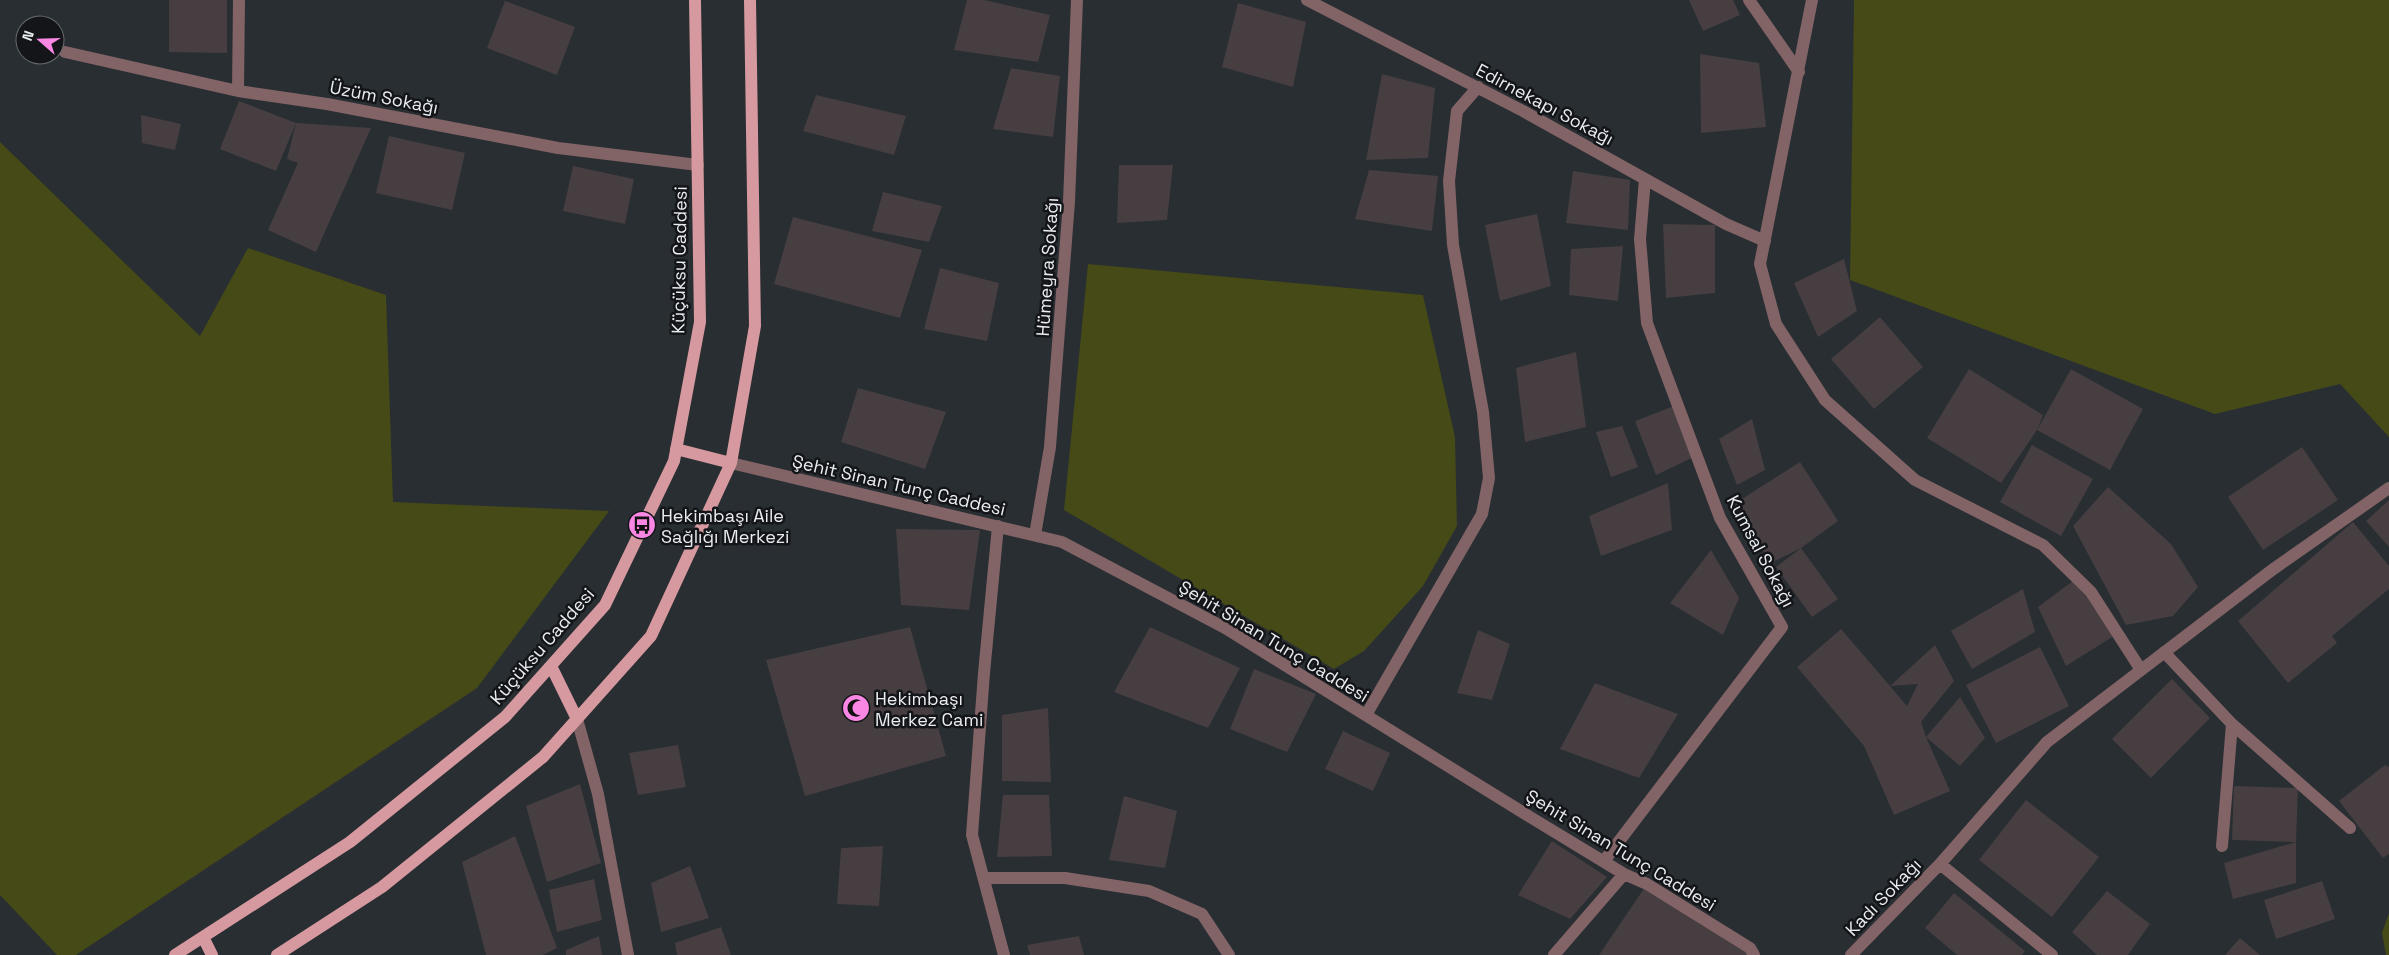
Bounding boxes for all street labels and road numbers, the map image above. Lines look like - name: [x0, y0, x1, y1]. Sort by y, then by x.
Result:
- street label: Edirnekapı Sokağı: [1472, 58, 1618, 150]
- street label: Üzüm Sokağı: [328, 75, 440, 119]
- street label: Küçüksu Caddesi: [666, 186, 692, 334]
- street label: Hümeyra Sokağı: [1031, 197, 1063, 337]
- street label: Şehit Sinan Tunç Caddesi: [790, 449, 1008, 521]
- street label: Kumsal Sokağı: [1722, 491, 1800, 611]
- street label: Şehit Sinan Tunç Caddesi: [1175, 575, 1373, 707]
- street label: Küçüksu Caddesi: [485, 583, 599, 709]
- street label: Şehit Sinan Tunç Caddesi: [1522, 784, 1720, 916]
- street label: Kadı Sokağı: [1840, 853, 1926, 941]

